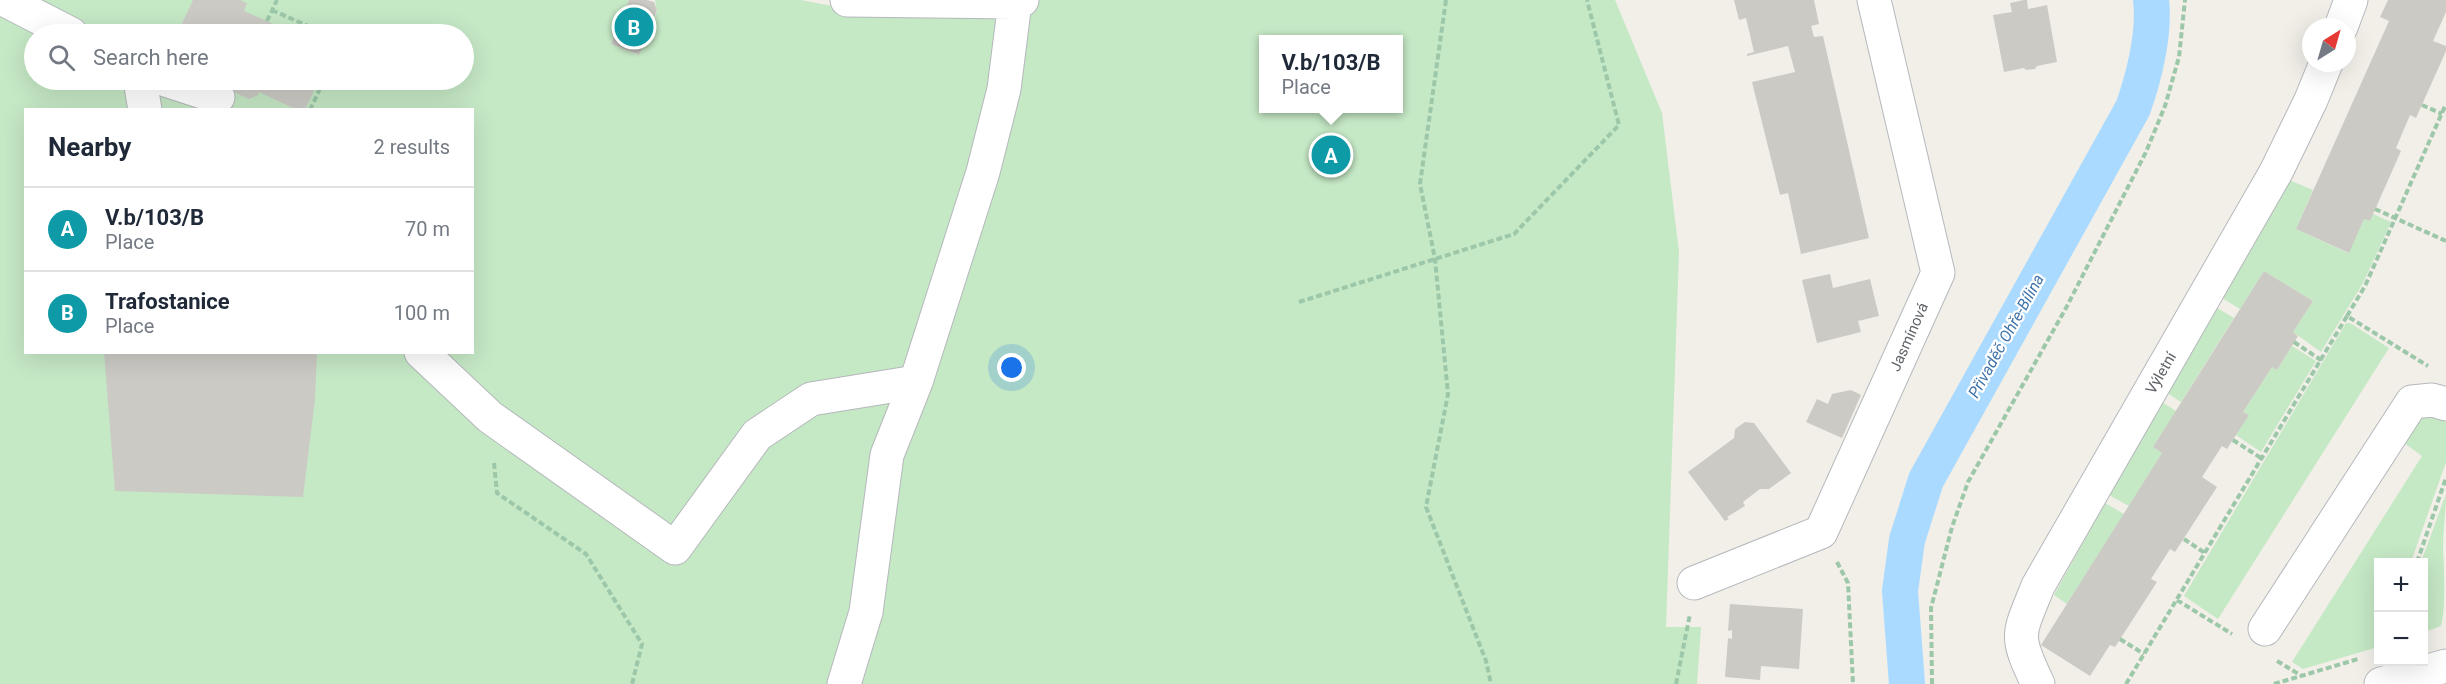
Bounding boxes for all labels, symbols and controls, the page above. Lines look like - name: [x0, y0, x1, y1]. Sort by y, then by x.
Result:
- pin: B: [614, 4, 654, 50]
- north arrow: [2302, 18, 2356, 72]
- search box: [24, 24, 474, 90]
- popup: [1259, 35, 1403, 113]
- icon: search: [45, 41, 78, 74]
- text: Search here: [93, 45, 209, 70]
- text: V.b/103/B: [1281, 50, 1381, 75]
- text: Place: [1281, 75, 1331, 99]
- text: Nearby: [48, 132, 131, 162]
- pin: A: [1312, 132, 1350, 178]
- text: 2 results: [374, 135, 450, 159]
- text: V.b/103/B: [105, 205, 204, 230]
- text: A: [61, 217, 74, 241]
- text: 70 m: [405, 217, 450, 241]
- text: Place: [105, 230, 154, 254]
- water label: Přivaděč Ohře-Bílina: [1964, 271, 2048, 401]
- text: Trafostanice: [105, 289, 230, 314]
- street label: Jasmínová: [1886, 300, 1932, 374]
- text: B: [61, 301, 74, 325]
- text: 100 m: [394, 301, 450, 325]
- text: Place: [105, 314, 154, 338]
- street label: Výletní: [2142, 348, 2181, 397]
- your location: [997, 353, 1026, 382]
- map controls: [2374, 558, 2428, 666]
- button: +: [2374, 558, 2428, 612]
- button: −: [2374, 612, 2428, 666]

